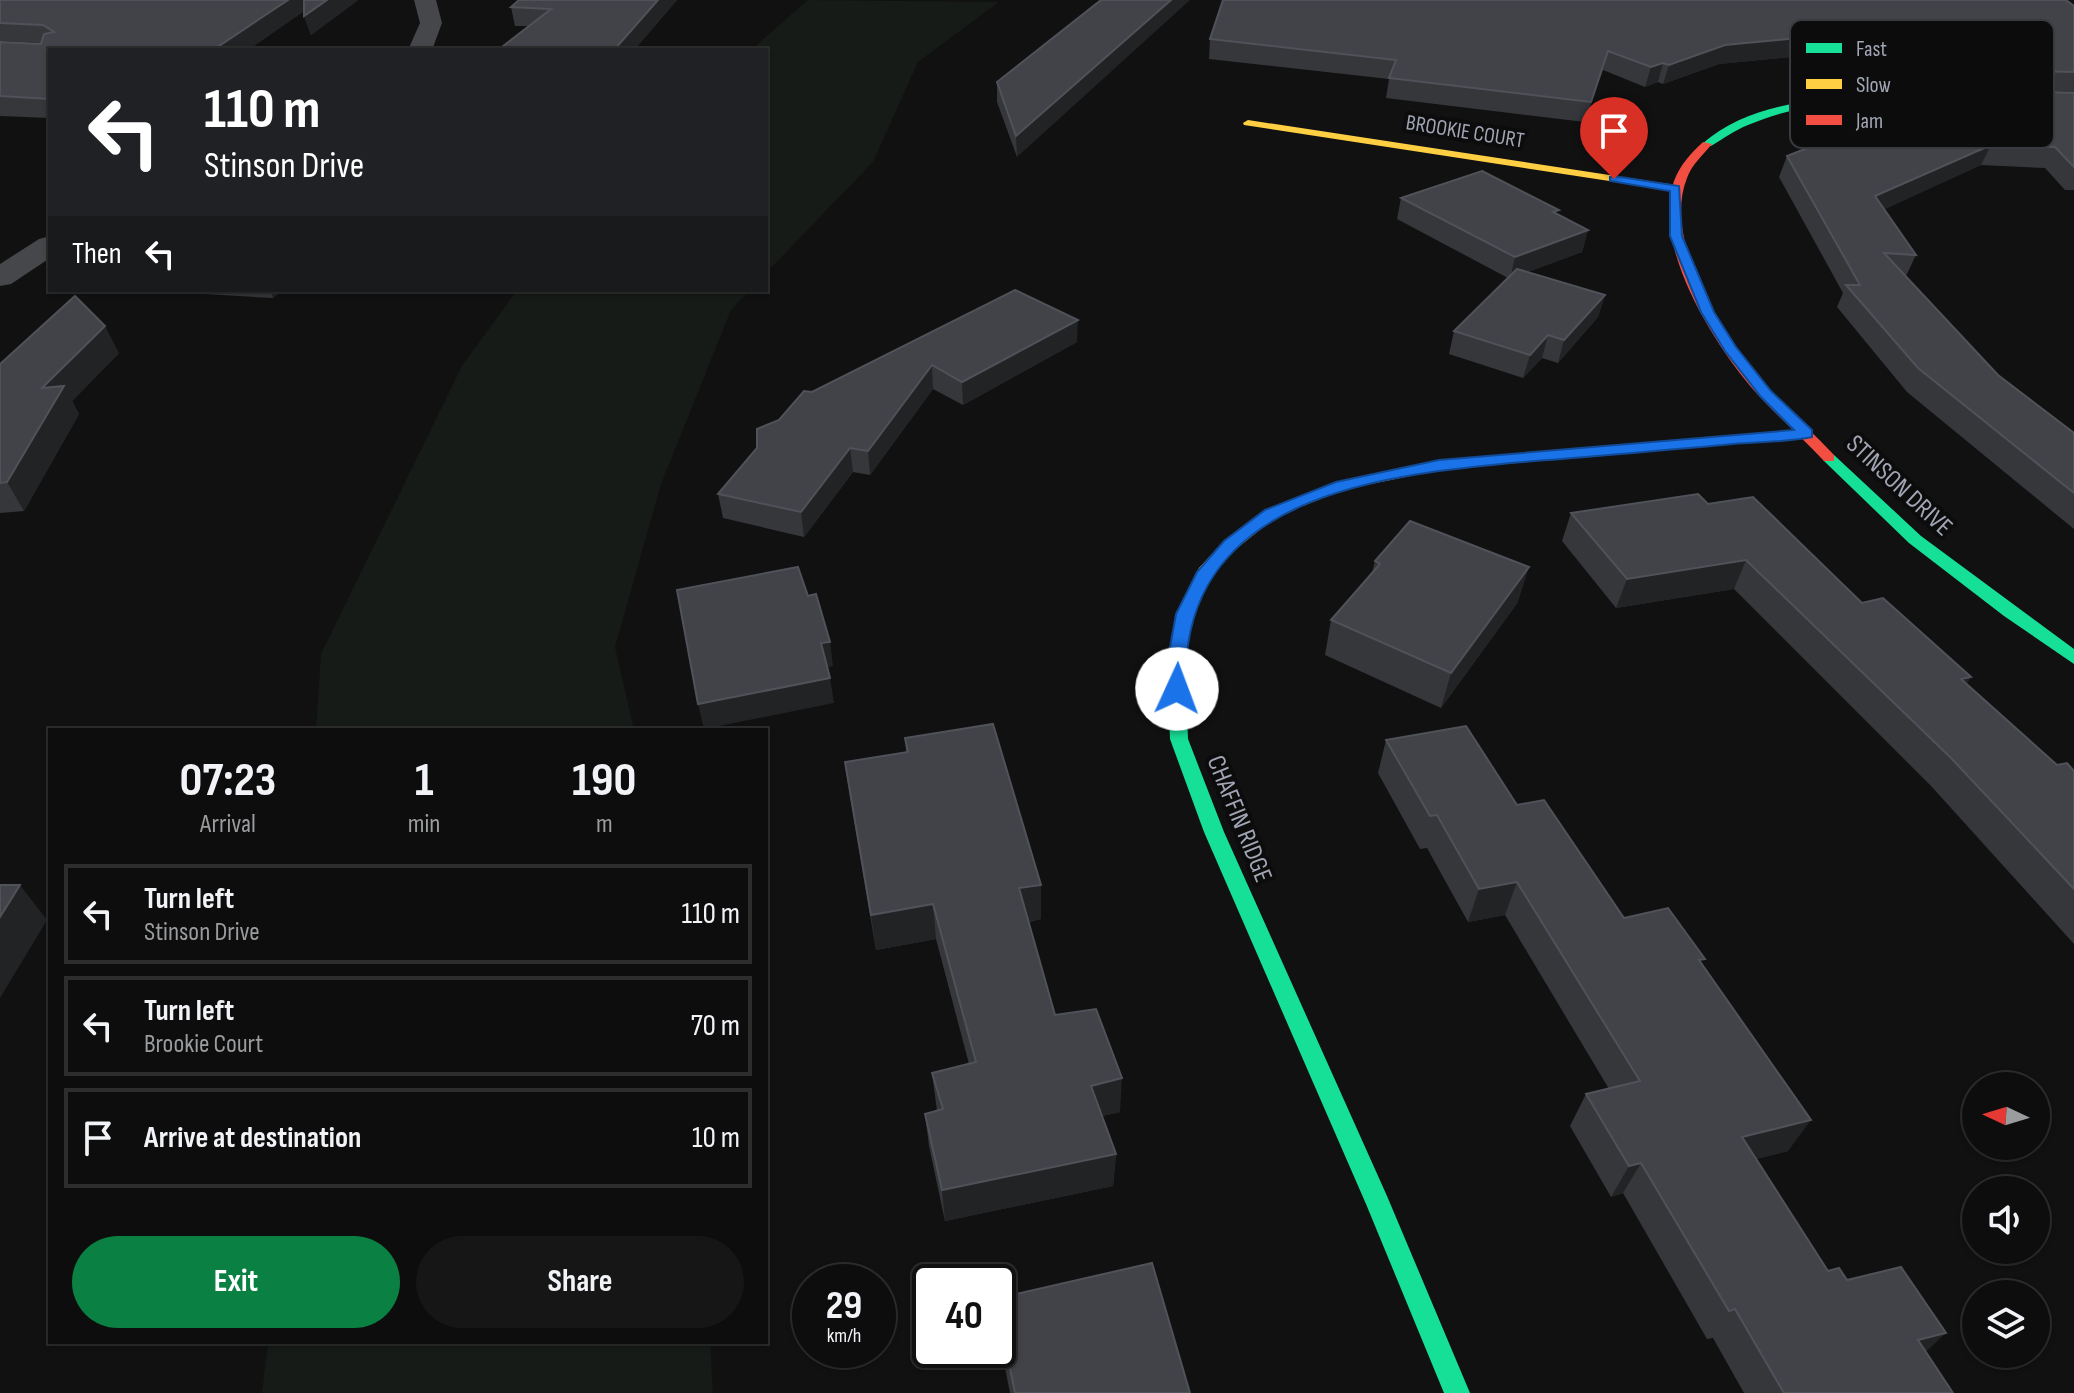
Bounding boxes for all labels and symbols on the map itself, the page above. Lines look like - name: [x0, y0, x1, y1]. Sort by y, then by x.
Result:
- legend: [1790, 20, 2054, 148]
- text: Fast: [1856, 36, 1887, 63]
- text: Slow: [1856, 72, 1891, 99]
- pin: [1580, 97, 1648, 179]
- text: Jam: [1855, 108, 1883, 135]
- street label: BROOKIE COURT: [1404, 109, 1526, 155]
- street label: STINSON DRIVE: [1840, 429, 1958, 543]
- position arrow: [1135, 647, 1219, 731]
- street label: CHAFFIN RIDGE: [1200, 751, 1278, 887]
- north arrow: [1962, 1072, 2050, 1160]
- speed limit sign: 40: [912, 1264, 1016, 1368]

